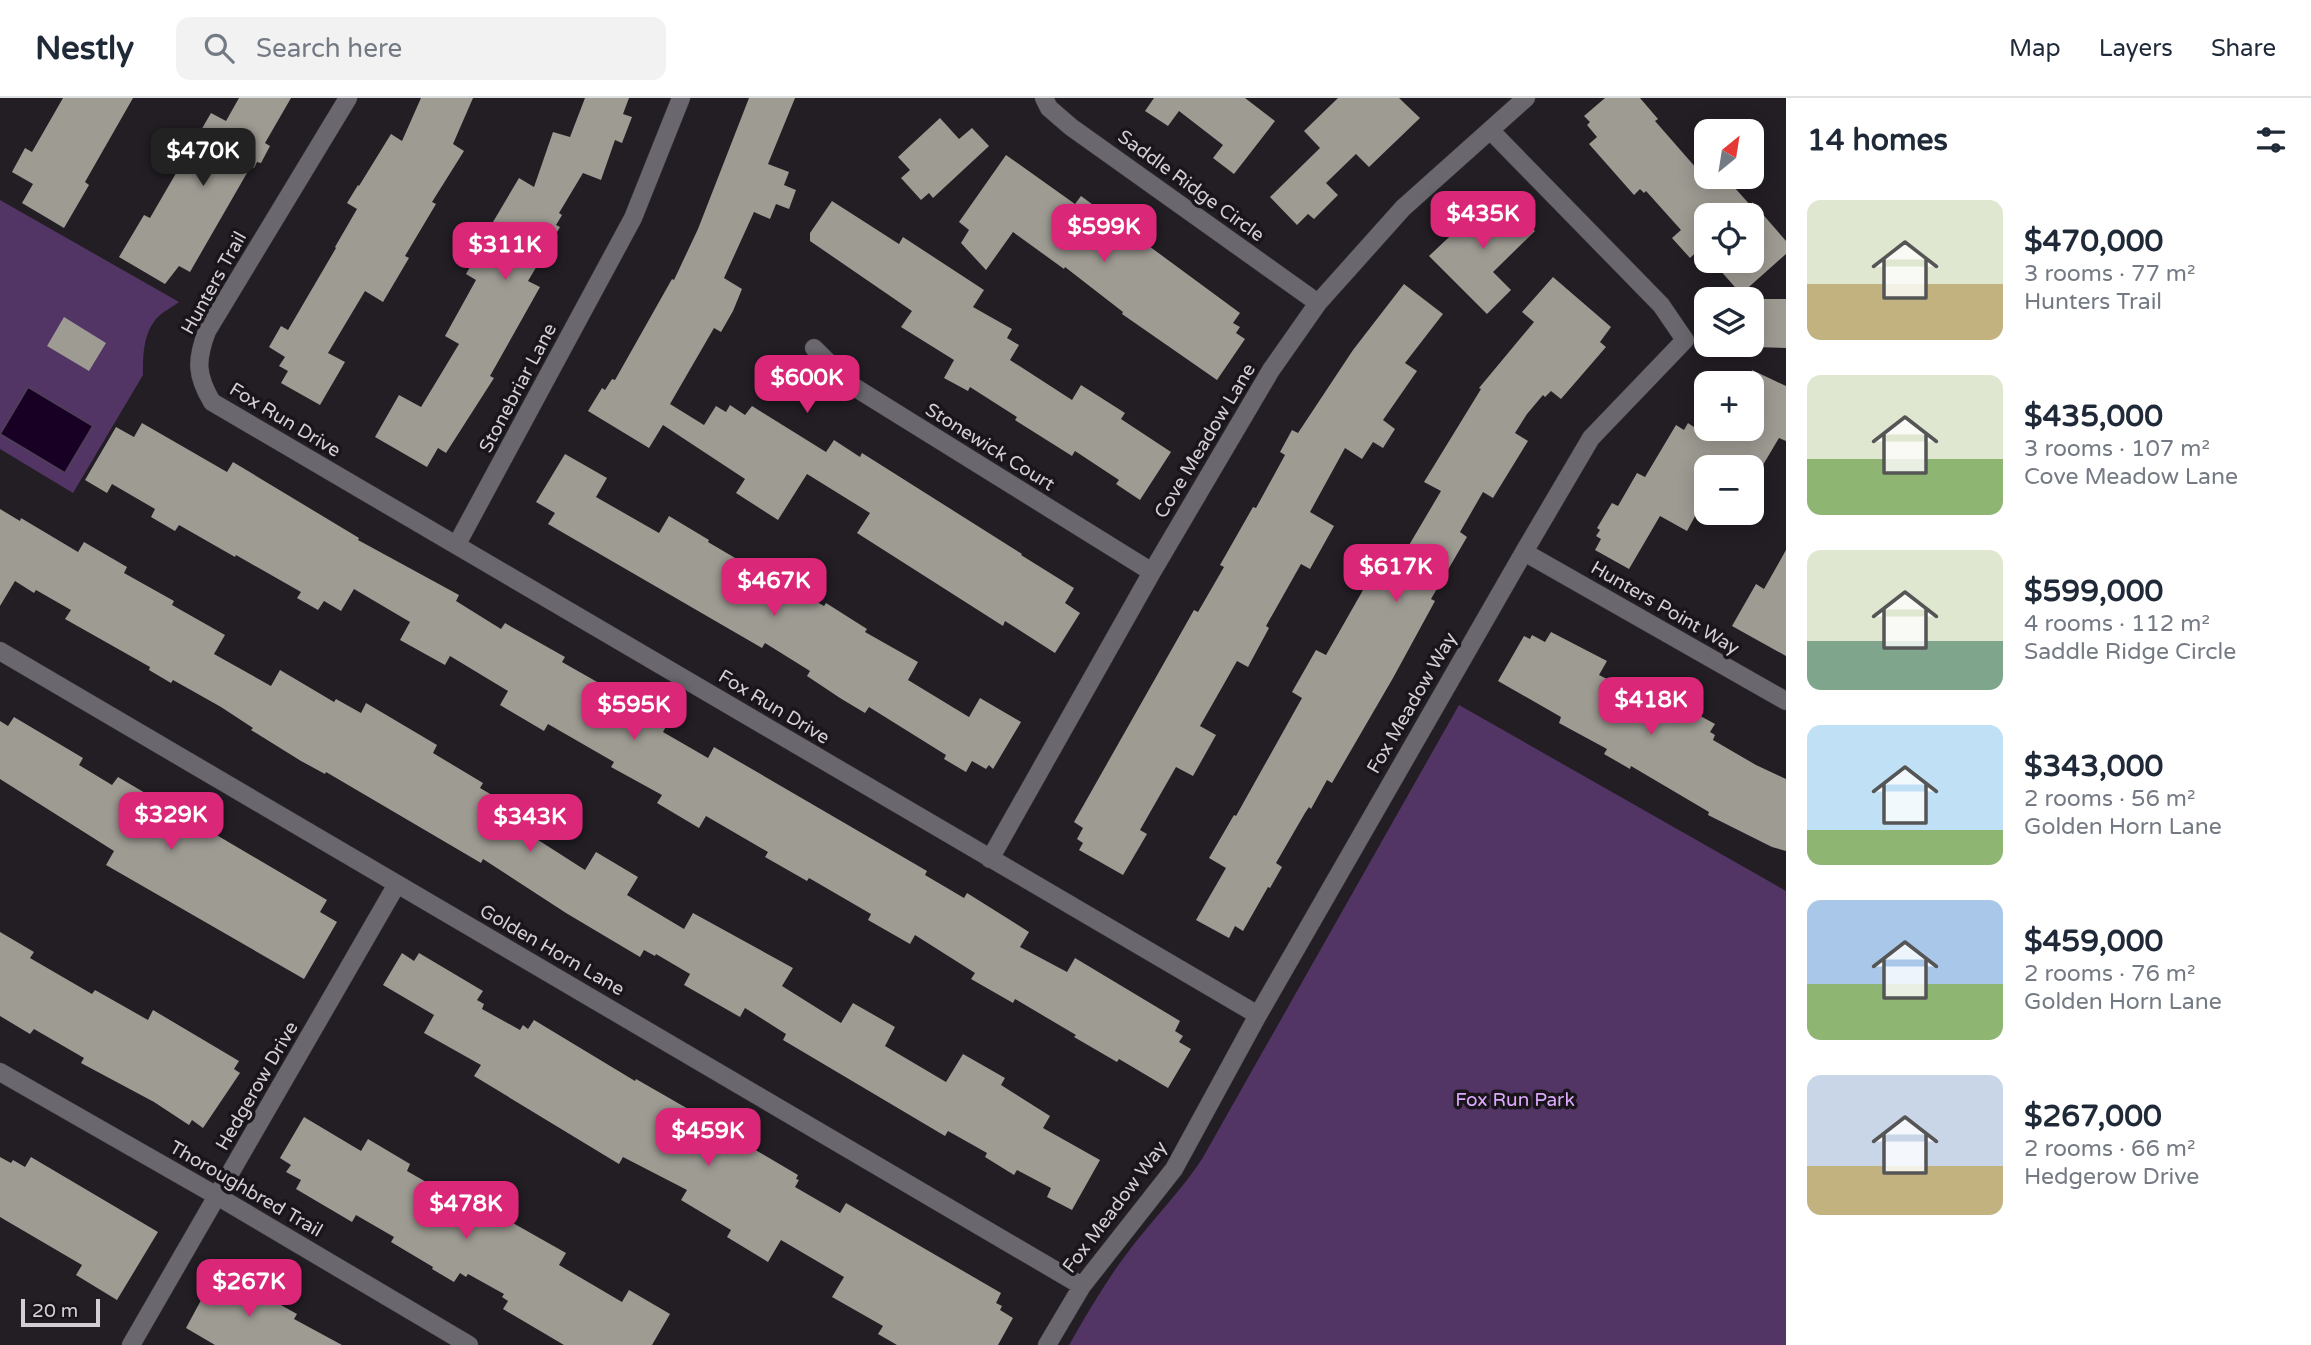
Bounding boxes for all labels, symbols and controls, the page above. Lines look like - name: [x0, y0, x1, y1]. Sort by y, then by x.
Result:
- search box: [176, 17, 666, 80]
- text: Nestly: [35, 29, 134, 68]
- icon: search: [200, 29, 238, 67]
- text: Search here: [256, 33, 402, 64]
- text: Map: [2009, 34, 2061, 63]
- text: Layers: [2099, 34, 2173, 63]
- text: Share: [2211, 34, 2276, 63]
- north arrow: [1694, 119, 1764, 189]
- map controls: [1694, 119, 1764, 525]
- icon: filters: [2252, 121, 2290, 159]
- text: 14 homes: [1807, 122, 1948, 159]
- street label: Saddle Ridge Circle: [1114, 126, 1268, 246]
- pin: $470K: [154, 129, 252, 188]
- text: $470K: [167, 137, 239, 165]
- pin: $435K: [1434, 192, 1532, 251]
- text: $435K: [1447, 200, 1519, 228]
- button: locate: [1694, 203, 1764, 273]
- pin: $599K: [1055, 204, 1153, 264]
- text: $599K: [1068, 213, 1140, 241]
- pin: $311K: [456, 222, 554, 282]
- text: $470,000: [2024, 223, 2163, 260]
- street label: Hunters Trail: [177, 228, 251, 338]
- icon: home: [1863, 228, 1947, 312]
- text: $311K: [469, 231, 541, 259]
- text: 3 rooms · 77 m²: [2024, 260, 2195, 288]
- button: layers: [1694, 287, 1764, 357]
- text: Hunters Trail: [2024, 288, 2162, 316]
- street label: Stonebriar Lane: [475, 320, 561, 456]
- pin: $600K: [758, 356, 856, 415]
- street label: Cove Meadow Lane: [1150, 360, 1260, 522]
- text: $600K: [771, 364, 843, 392]
- button: +: [1694, 371, 1764, 441]
- street label: Fox Run Drive: [225, 378, 345, 462]
- street label: Stonewick Court: [921, 398, 1059, 496]
- text: $435,000: [2024, 398, 2163, 435]
- icon: home: [1863, 403, 1947, 487]
- text: 3 rooms · 107 m²: [2024, 435, 2210, 463]
- button: −: [1694, 455, 1764, 525]
- text: Cove Meadow Lane: [2024, 463, 2238, 491]
- pin: $617K: [1347, 545, 1445, 604]
- text: $617K: [1360, 553, 1432, 581]
- street label: Hunters Point Way: [1587, 557, 1743, 659]
- pin: $467K: [725, 559, 823, 618]
- text: $467K: [738, 567, 810, 595]
- text: $599,000: [2024, 573, 2163, 610]
- icon: home: [1863, 578, 1947, 662]
- text: 4 rooms · 112 m²: [2024, 610, 2210, 638]
- street label: Fox Meadow Way: [1363, 628, 1461, 778]
- text: Saddle Ridge Circle: [2024, 638, 2236, 666]
- street label: Fox Run Drive: [714, 665, 834, 749]
- pin: $418K: [1602, 678, 1700, 737]
- pin: $595K: [585, 682, 683, 742]
- text: $418K: [1615, 686, 1687, 714]
- text: $595K: [598, 691, 670, 719]
- text: $343,000: [2024, 748, 2163, 785]
- icon: home: [1863, 753, 1947, 837]
- text: 2 rooms · 56 m²: [2024, 785, 2195, 813]
- pin: $329K: [122, 792, 220, 852]
- pin: $343K: [481, 794, 579, 854]
- text: $329K: [135, 801, 207, 829]
- text: $343K: [494, 803, 566, 831]
- text: Golden Horn Lane: [2024, 813, 2222, 841]
- street label: Golden Horn Lane: [476, 900, 628, 1000]
- text: $459,000: [2024, 923, 2163, 960]
- icon: home: [1863, 928, 1947, 1012]
- text: 2 rooms · 76 m²: [2024, 960, 2195, 988]
- text: Golden Horn Lane: [2024, 988, 2222, 1016]
- street label: Hedgerow Drive: [211, 1018, 303, 1154]
- park label: Fox Run Park: [1455, 1089, 1575, 1111]
- text: $267,000: [2024, 1098, 2162, 1135]
- icon: home: [1863, 1103, 1947, 1187]
- pin: $459K: [659, 1108, 757, 1168]
- text: $459K: [672, 1117, 744, 1145]
- text: 2 rooms · 66 m²: [2024, 1135, 2195, 1163]
- street label: Thoroughbred Trail: [166, 1136, 326, 1242]
- street label: Fox Meadow Way: [1058, 1137, 1172, 1277]
- text: Hedgerow Drive: [2024, 1163, 2199, 1191]
- pin: $478K: [417, 1182, 515, 1241]
- text: $478K: [430, 1190, 502, 1218]
- pin: $267K: [200, 1260, 298, 1319]
- text: $267K: [213, 1268, 285, 1296]
- scale bar: [21, 1296, 100, 1328]
- text: 20 m: [32, 1300, 78, 1322]

